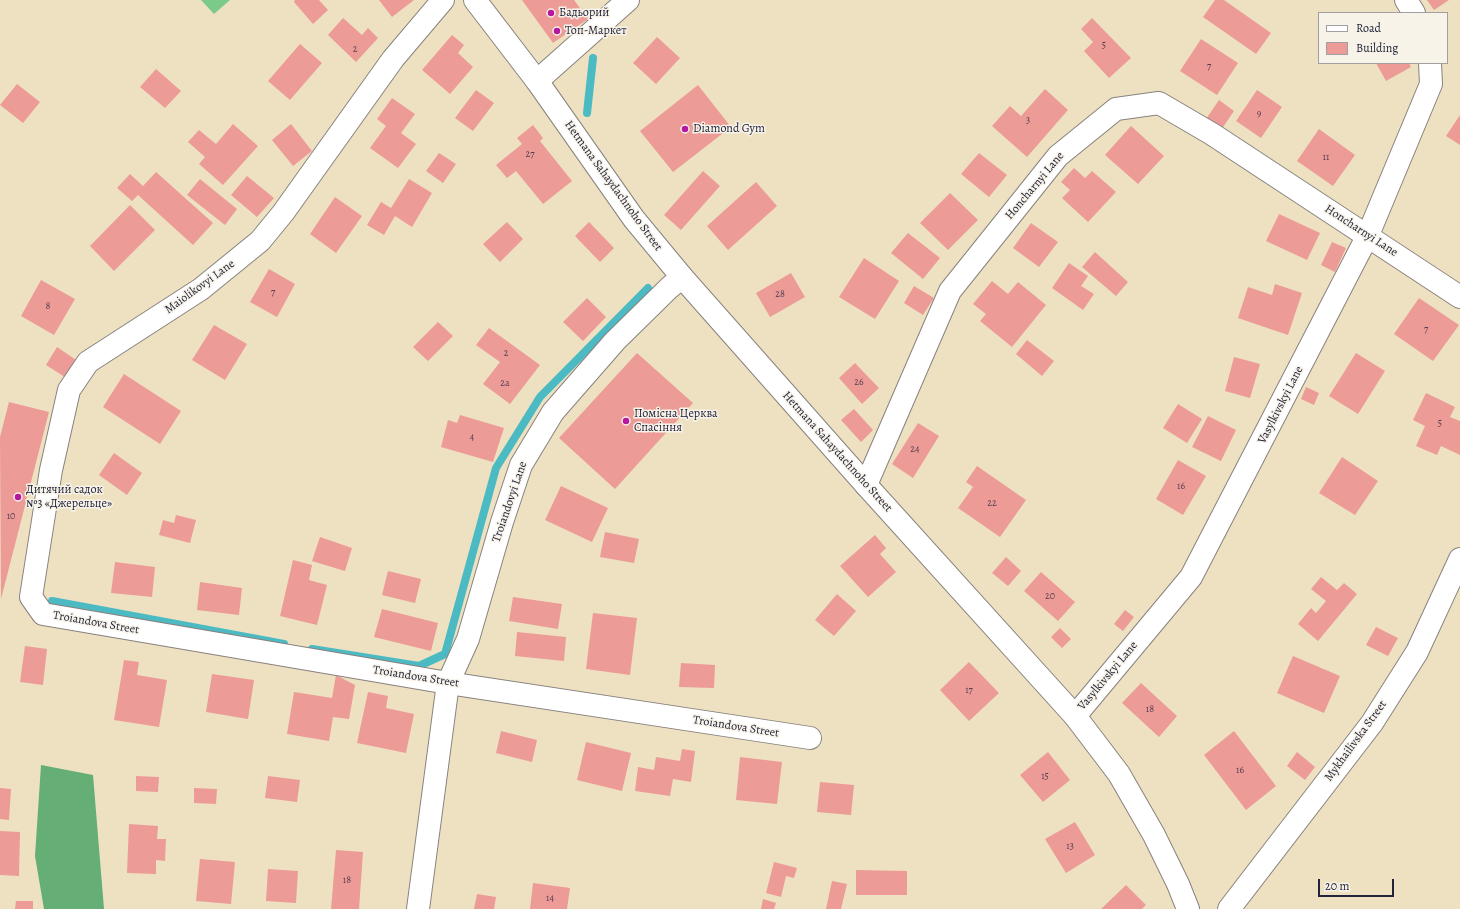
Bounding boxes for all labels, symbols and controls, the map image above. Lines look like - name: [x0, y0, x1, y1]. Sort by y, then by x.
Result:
- place label: Бадьорий: [559, 6, 609, 20]
- marker: Бадьорий: [546, 8, 556, 18]
- legend: [1318, 12, 1448, 64]
- text: Road: [1356, 20, 1381, 36]
- place label: Топ-Маркет: [565, 24, 627, 38]
- marker: Топ-Маркет: [552, 26, 562, 36]
- house number: 5: [1102, 40, 1106, 52]
- text: Building: [1356, 40, 1398, 56]
- house number: 2: [353, 44, 357, 56]
- house number: 7: [1207, 61, 1211, 73]
- house number: 9: [1257, 108, 1261, 120]
- house number: 3: [1026, 115, 1030, 127]
- street label: Hetmana Sahaydachnoho Street: [561, 118, 665, 254]
- place label: Diamond Gym: [693, 122, 765, 136]
- marker: Diamond Gym: [680, 124, 690, 134]
- house number: 27: [526, 149, 534, 161]
- street label: Honcharnyi Lane: [1002, 149, 1068, 223]
- house number: 11: [1323, 152, 1329, 164]
- street label: Honcharnyi Lane: [1322, 202, 1400, 260]
- street label: Maiolikovyi Lane: [162, 257, 238, 317]
- house number: 7: [271, 287, 275, 299]
- house number: 28: [775, 289, 785, 301]
- house number: 8: [46, 301, 50, 313]
- house number: 7: [1424, 324, 1428, 336]
- house number: 2: [504, 348, 508, 360]
- street label: Vasylkivskyi Lane: [1255, 364, 1307, 446]
- house number: 26: [854, 377, 864, 389]
- house number: 2а: [500, 378, 510, 390]
- street label: Hetmana Sahaydachnoho Street: [779, 389, 895, 515]
- place label: Помісна Церква Спасіння: [634, 407, 718, 435]
- marker: Помісна Церква Спасіння: [621, 416, 631, 426]
- house number: 5: [1438, 418, 1442, 430]
- house number: 4: [470, 432, 474, 444]
- house number: 24: [910, 444, 920, 456]
- street label: Troiandovyi Lane: [489, 460, 531, 544]
- house number: 16: [1177, 481, 1185, 493]
- place label: Дитячий садок №3 «Джерельце»: [26, 483, 112, 511]
- marker: Дитячий садок №3 «Джерельце»: [13, 492, 23, 502]
- house number: 22: [987, 498, 997, 510]
- house number: 10: [7, 511, 15, 523]
- house number: 20: [1045, 591, 1055, 603]
- street label: Troiandova Street: [52, 608, 140, 638]
- street label: Vasylkivskyi Lane: [1075, 639, 1141, 713]
- street label: Troiandova Street: [372, 663, 460, 691]
- house number: 17: [965, 685, 973, 697]
- street label: Mykhailivska Street: [1322, 698, 1390, 784]
- house number: 18: [1146, 704, 1154, 716]
- street label: Troiandova Street: [692, 713, 780, 741]
- house number: 16: [1236, 765, 1244, 777]
- house number: 15: [1041, 771, 1049, 783]
- house number: 13: [1066, 841, 1074, 853]
- scale bar: [1320, 871, 1396, 897]
- house number: 18: [343, 875, 351, 887]
- text: 20 m: [1325, 878, 1349, 894]
- house number: 14: [546, 893, 554, 905]

